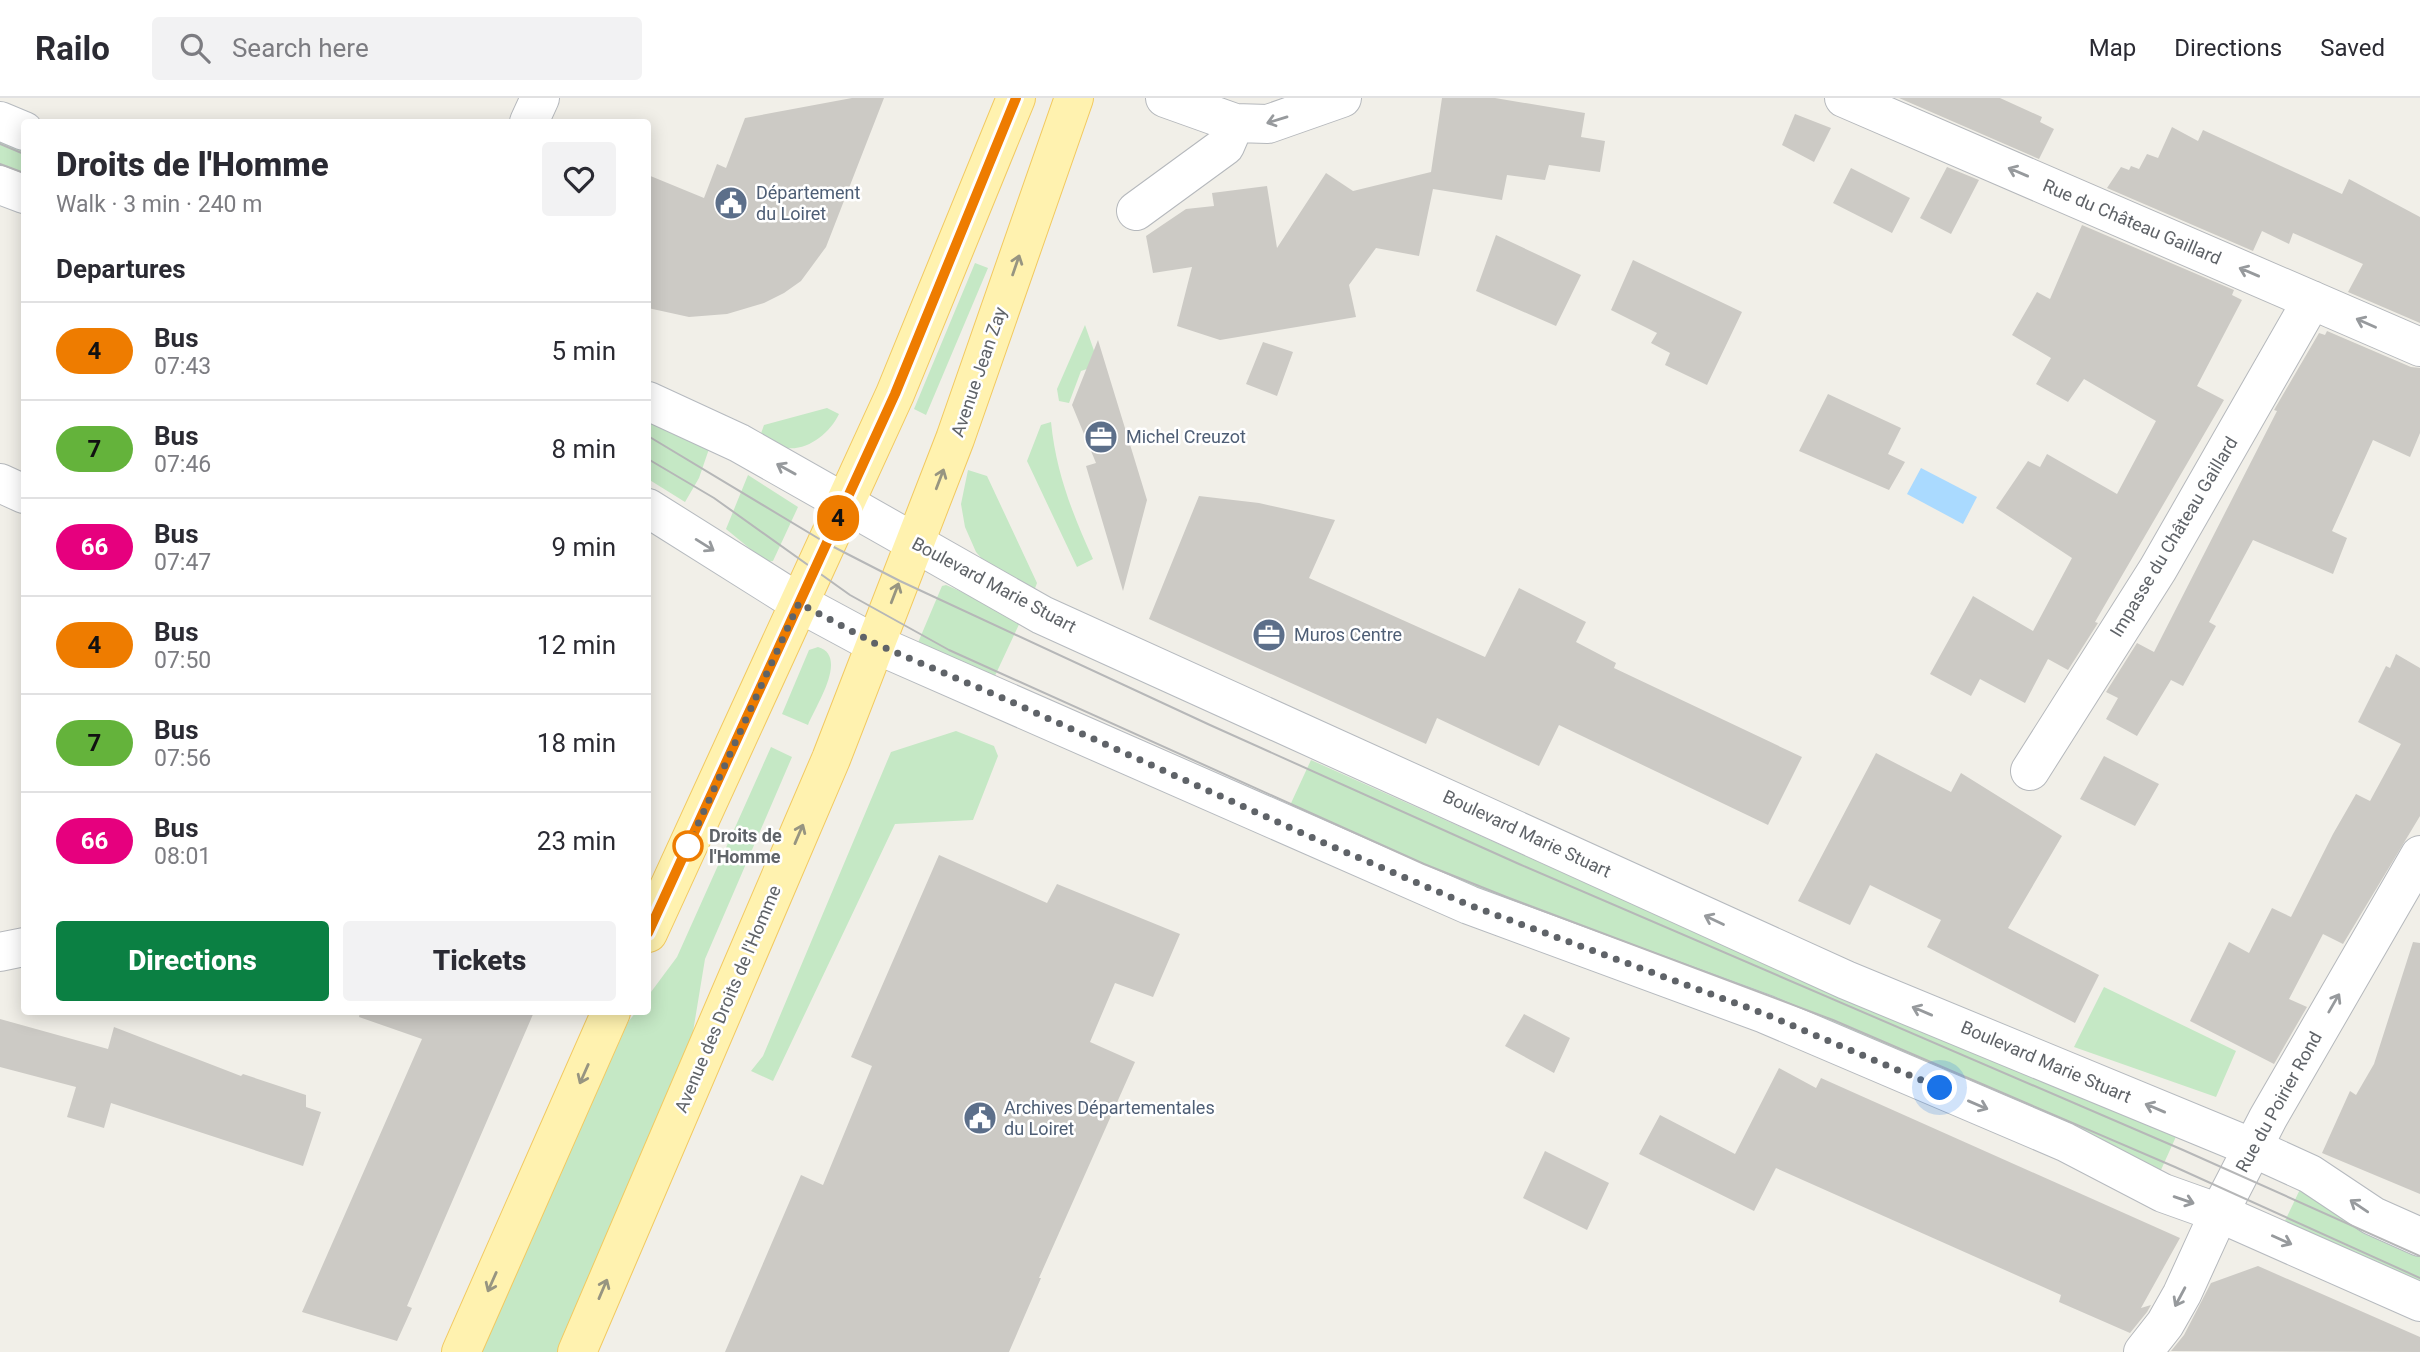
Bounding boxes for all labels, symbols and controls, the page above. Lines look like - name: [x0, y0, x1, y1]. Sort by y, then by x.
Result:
- search box: [152, 17, 642, 80]
- text: Railo: [35, 29, 110, 68]
- icon: search: [176, 29, 214, 67]
- text: Search here: [232, 33, 369, 63]
- text: Map: [2089, 34, 2136, 62]
- text: Directions: [2174, 34, 2282, 62]
- text: Saved: [2320, 34, 2385, 62]
- one-way arrow: [1267, 115, 1289, 127]
- button: heart: [542, 142, 616, 216]
- text: Droits de l'Homme: [56, 145, 329, 184]
- one-way arrow: [2008, 165, 2029, 178]
- street label: Rue du Château Gaillard: [2040, 174, 2225, 269]
- place label: Département du Loiret: [756, 182, 860, 224]
- public building icon: Département du Loiret: [712, 184, 750, 222]
- text: Walk · 3 min · 240 m: [56, 191, 262, 218]
- text: Departures: [56, 254, 186, 284]
- one-way arrow: [1011, 254, 1023, 276]
- one-way arrow: [2239, 265, 2260, 278]
- street label: Avenue Jean Zay: [946, 304, 1011, 440]
- one-way arrow: [2356, 316, 2377, 329]
- text: Bus: [154, 323, 199, 353]
- text: 5 min: [551, 336, 616, 366]
- text: 4: [88, 337, 101, 365]
- text: 07:43: [154, 353, 211, 380]
- office icon: Michel Creuzot: [1082, 418, 1120, 456]
- text: Bus: [154, 421, 199, 451]
- place label: Michel Creuzot: [1126, 426, 1246, 447]
- street label: Impasse du Château Gaillard: [2105, 433, 2242, 641]
- text: 8 min: [551, 434, 616, 464]
- text: 7: [88, 435, 101, 463]
- text: 07:46: [154, 451, 211, 478]
- one-way arrow: [776, 462, 796, 476]
- one-way arrow: [934, 469, 947, 490]
- line badge: 4: [815, 495, 861, 541]
- text: 4: [831, 504, 845, 532]
- text: Bus: [154, 519, 199, 549]
- text: 9 min: [551, 532, 616, 562]
- street label: Boulevard Marie Stuart: [909, 532, 1080, 637]
- text: 66: [81, 533, 108, 561]
- one-way arrow: [695, 537, 714, 552]
- text: 07:47: [154, 549, 211, 576]
- one-way arrow: [890, 583, 903, 605]
- office icon: Muros Centre: [1250, 616, 1288, 654]
- text: Bus: [154, 617, 199, 647]
- place label: Muros Centre: [1294, 624, 1402, 645]
- text: 12 min: [537, 630, 616, 660]
- text: 4: [88, 631, 101, 659]
- text: 07:50: [154, 647, 211, 674]
- text: Bus: [154, 715, 199, 745]
- text: 18 min: [537, 728, 616, 758]
- text: 7: [88, 729, 101, 757]
- text: 07:56: [154, 745, 211, 772]
- street label: Boulevard Marie Stuart: [1440, 785, 1615, 882]
- text: Bus: [154, 813, 199, 843]
- one-way arrow: [793, 824, 806, 845]
- place label: Droits de l'Homme: [709, 825, 782, 867]
- text: 23 min: [537, 826, 616, 856]
- text: 66: [81, 827, 108, 855]
- marker: Droits de l'Homme: [673, 831, 703, 861]
- text: 08:01: [154, 843, 211, 870]
- street label: Avenue des Droits de l'Homme: [670, 882, 785, 1116]
- one-way arrow: [1704, 912, 1725, 926]
- button: Directions: [56, 921, 329, 1001]
- button: Tickets: [343, 921, 616, 1001]
- one-way arrow: [2328, 993, 2342, 1013]
- one-way arrow: [1912, 1004, 1933, 1017]
- street label: Boulevard Marie Stuart: [1958, 1016, 2135, 1107]
- street label: Rue du Poirier Rond: [2231, 1028, 2326, 1176]
- one-way arrow: [577, 1063, 590, 1084]
- your location: [1922, 1070, 1957, 1105]
- place label: Archives Départementales du Loiret: [1004, 1097, 1215, 1139]
- public building icon: Archives Départementales du Loiret: [961, 1099, 999, 1137]
- one-way arrow: [1966, 1099, 1988, 1112]
- one-way arrow: [2144, 1100, 2166, 1113]
- one-way arrow: [2172, 1195, 2194, 1207]
- one-way arrow: [2350, 1199, 2369, 1214]
- one-way arrow: [2271, 1234, 2292, 1247]
- one-way arrow: [485, 1271, 498, 1292]
- one-way arrow: [598, 1279, 611, 1300]
- one-way arrow: [2173, 1286, 2187, 1307]

